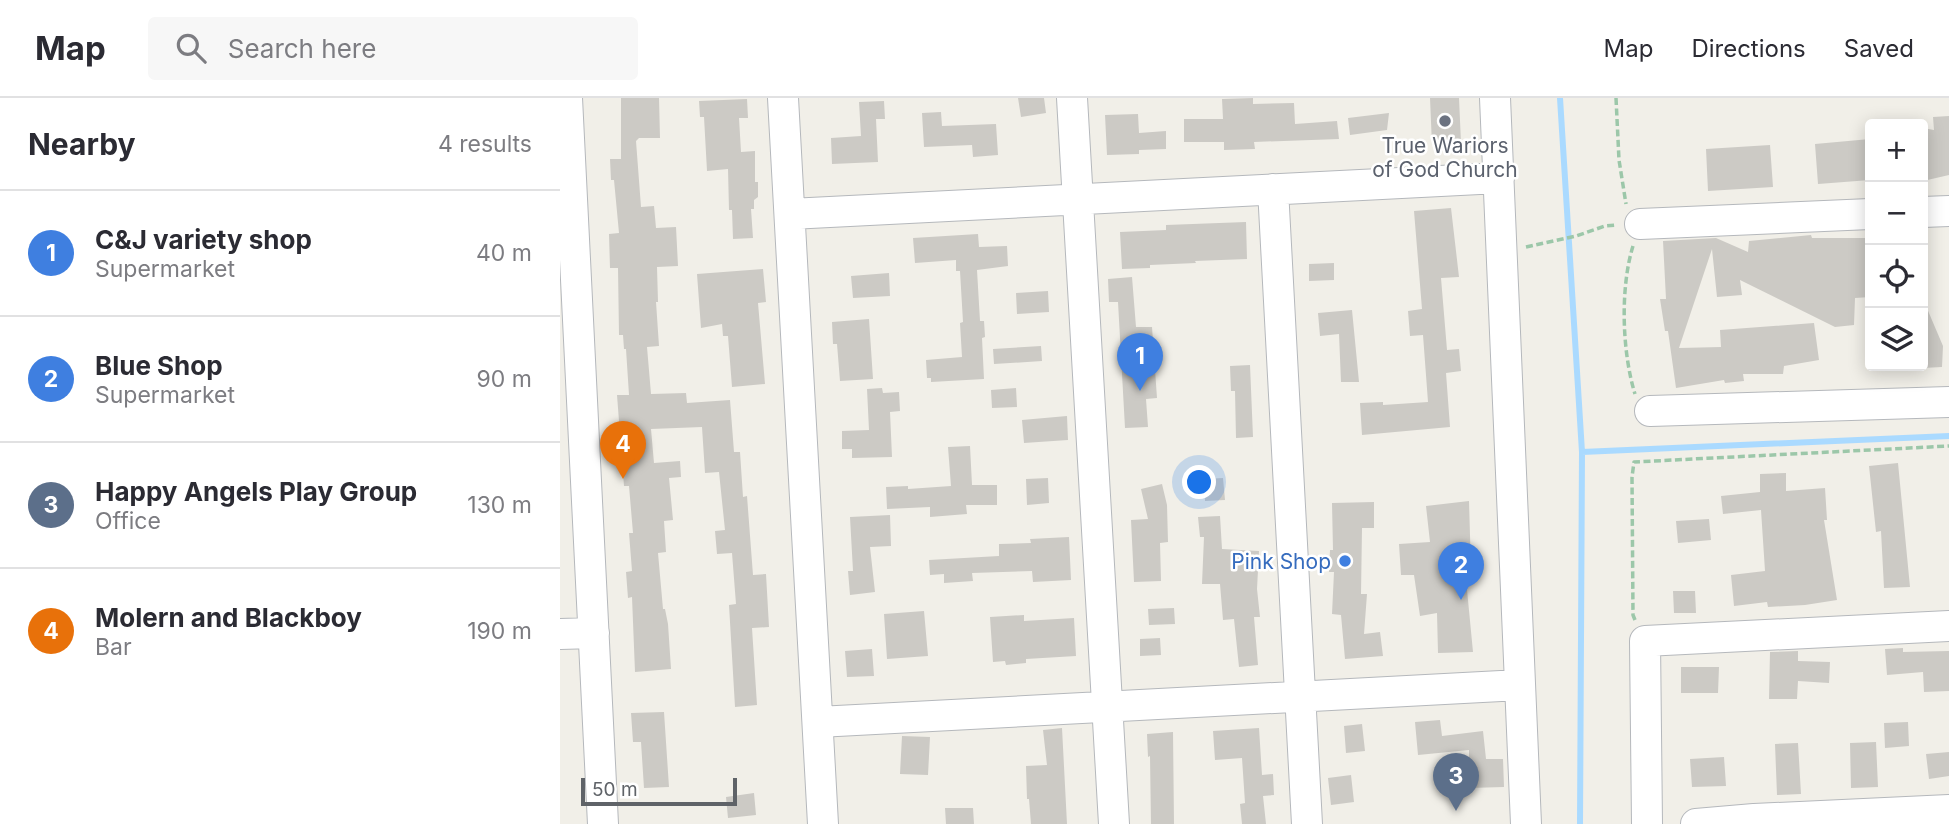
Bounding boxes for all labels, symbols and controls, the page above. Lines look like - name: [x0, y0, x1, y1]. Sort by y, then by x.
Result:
- search box: [148, 17, 638, 80]
- text: Map: [35, 28, 106, 68]
- icon: search: [172, 29, 210, 67]
- text: Search here: [228, 33, 376, 64]
- text: Map: [1604, 34, 1653, 63]
- text: Directions: [1691, 34, 1806, 63]
- text: Saved: [1844, 34, 1914, 63]
- marker: True Wariors of God Church: [1437, 113, 1453, 129]
- map controls: [1865, 119, 1928, 371]
- button: +: [1865, 119, 1928, 182]
- text: Nearby: [28, 126, 136, 162]
- text: 4 results: [438, 130, 532, 158]
- place label: True Wariors of God Church: [1372, 133, 1518, 182]
- button: −: [1865, 182, 1928, 245]
- text: C&J variety shop: [95, 224, 312, 255]
- text: 1: [46, 239, 56, 267]
- text: 40 m: [476, 239, 532, 267]
- button: locate: [1865, 245, 1928, 308]
- text: Supermarket: [95, 255, 235, 283]
- button: layers: [1865, 308, 1928, 371]
- pin: 1: [1117, 333, 1163, 391]
- text: Blue Shop: [95, 350, 223, 381]
- text: 2: [44, 365, 58, 393]
- text: 90 m: [477, 365, 532, 393]
- text: Supermarket: [95, 381, 235, 409]
- pin: 4: [600, 421, 646, 479]
- your location: [1182, 465, 1216, 499]
- text: Happy Angels Play Group: [95, 476, 417, 507]
- text: 3: [44, 491, 58, 519]
- text: 130 m: [467, 491, 532, 519]
- text: Office: [95, 507, 161, 535]
- pin: 2: [1438, 542, 1484, 600]
- place label: Pink Shop: [1231, 549, 1331, 574]
- marker: Pink Shop: [1337, 553, 1353, 569]
- text: Molern and Blackboy: [95, 602, 362, 633]
- text: 4: [43, 617, 59, 645]
- text: 190 m: [467, 617, 532, 645]
- text: Bar: [95, 633, 132, 661]
- pin: 3: [1433, 753, 1479, 811]
- scale bar: [581, 775, 737, 807]
- text: 50 m: [592, 778, 638, 801]

